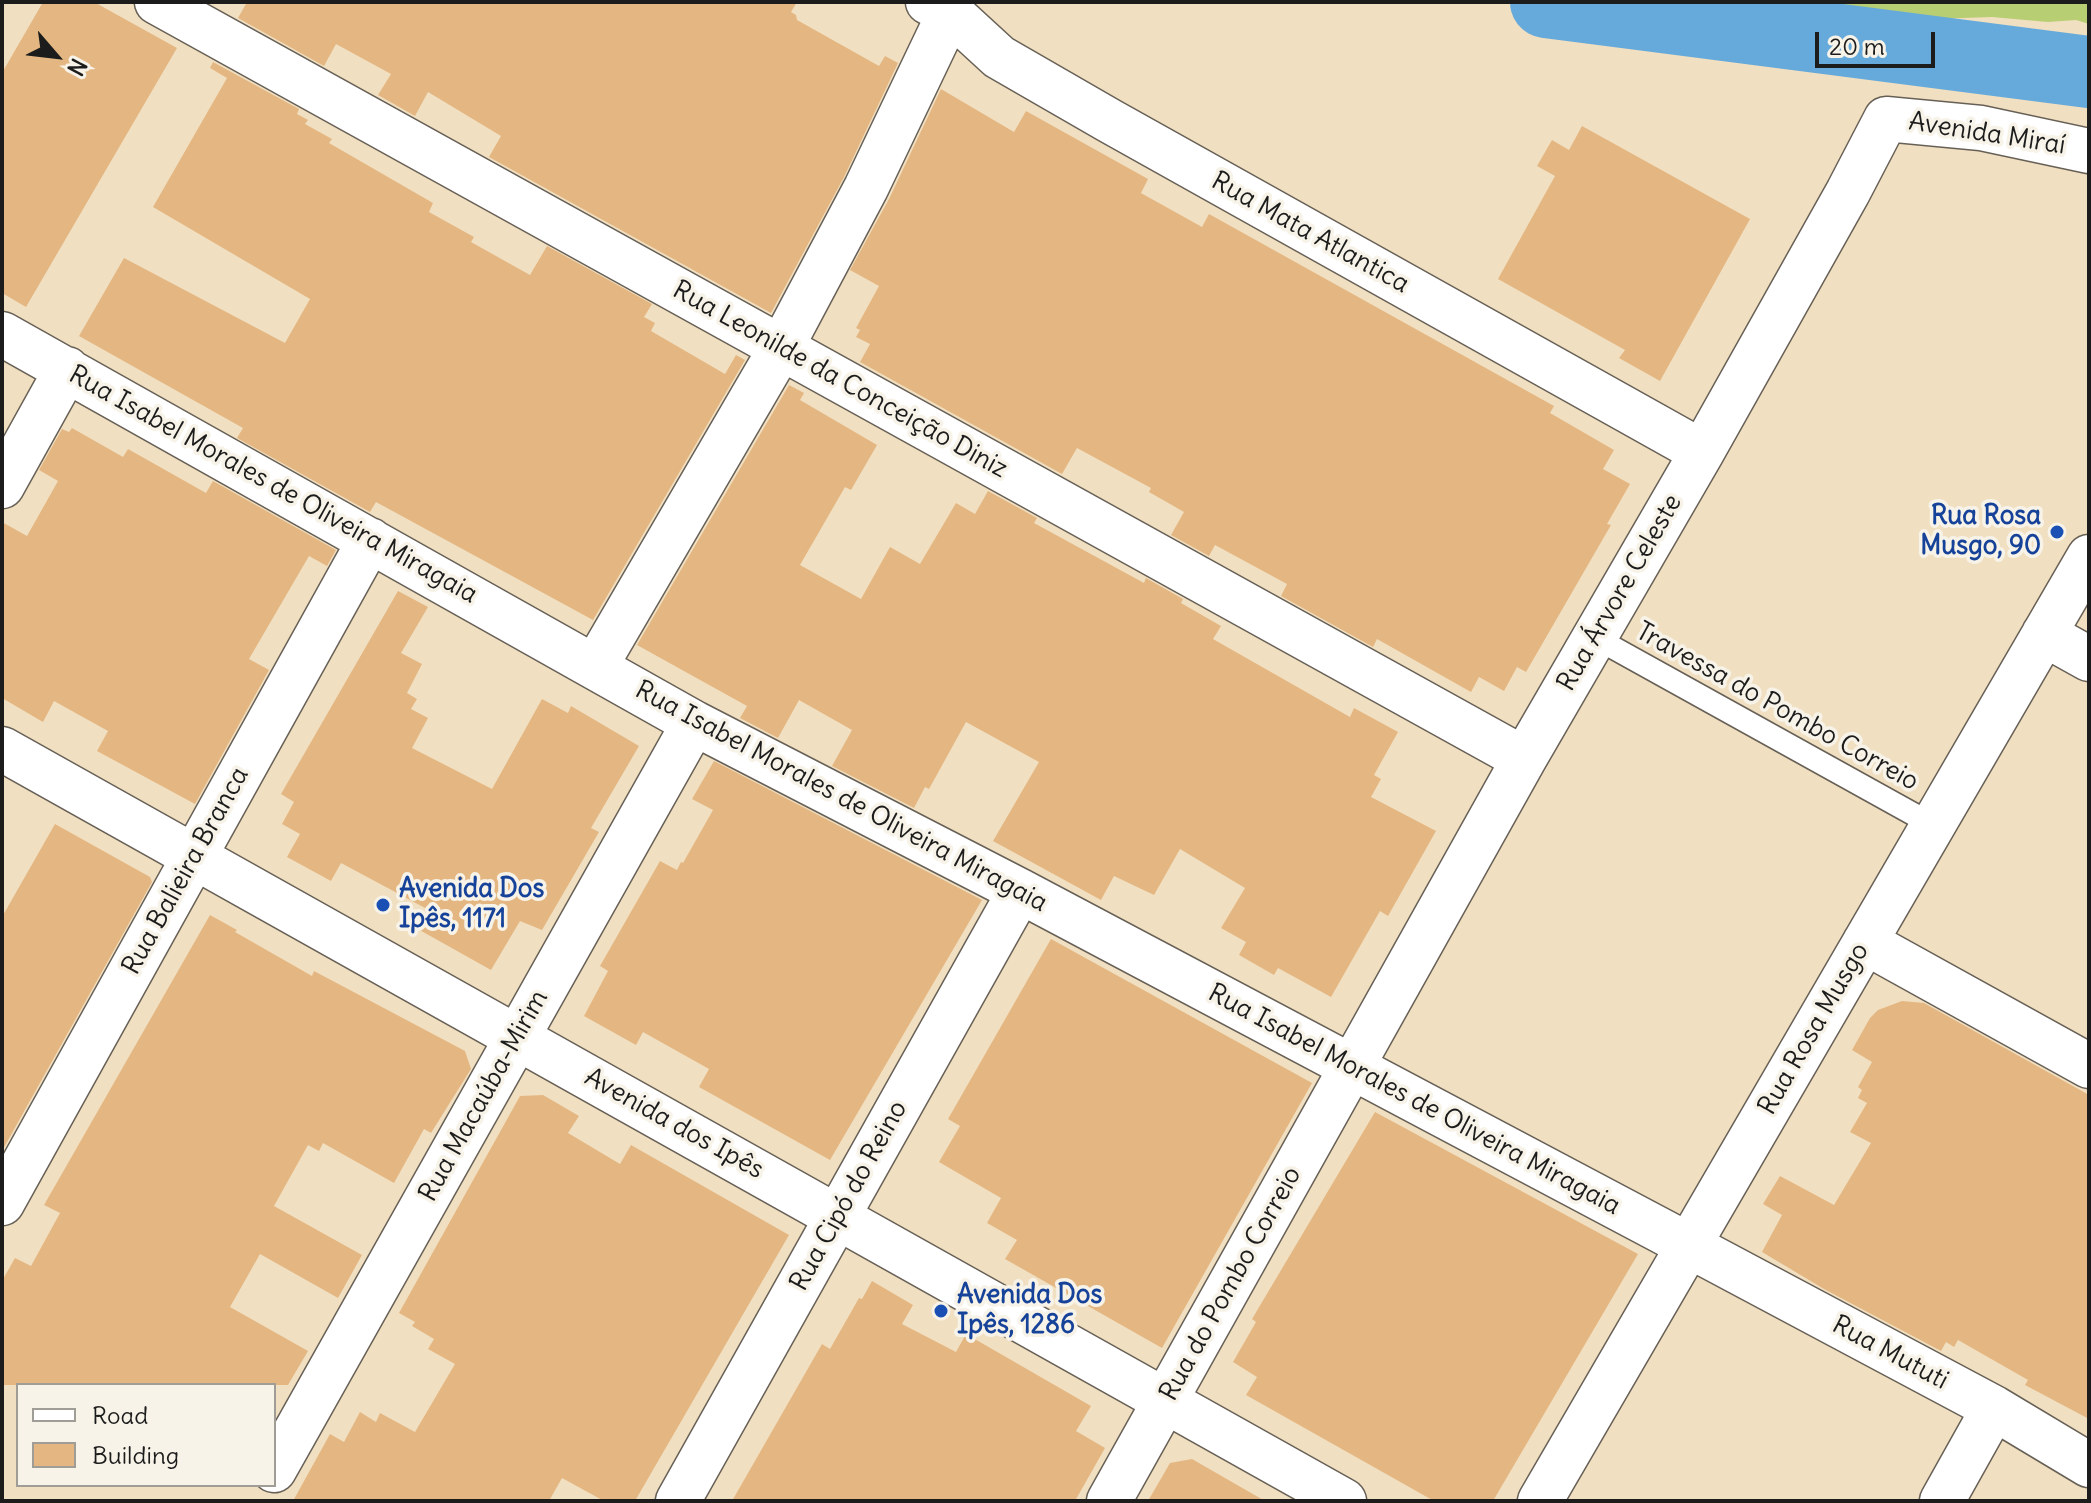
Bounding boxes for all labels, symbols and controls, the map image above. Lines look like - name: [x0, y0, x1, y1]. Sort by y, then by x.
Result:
- north arrow: [16, 16, 96, 96]
- scale bar: [1819, 16, 1939, 66]
- text: 20 m: [1829, 31, 1885, 61]
- text: N: [61, 54, 93, 81]
- street label: Avenida Miraí: [1906, 106, 2068, 162]
- street label: Rua Mata Atlantica: [1206, 166, 1414, 300]
- street label: Rua Leonilde da Conceição Diniz: [667, 275, 1013, 485]
- street label: Rua Isabel Morales de Oliveira Miragaia: [63, 359, 483, 611]
- street label: Rua Árvore Celeste: [1551, 489, 1689, 697]
- place label: Rua Rosa Musgo, 90: [1920, 501, 2041, 562]
- marker: Rua Rosa Musgo, 90: [2048, 523, 2066, 541]
- street label: Travessa do Pombo Correio: [1630, 616, 1924, 798]
- street label: Rua Isabel Morales de Oliveira Miragaia: [630, 675, 1052, 919]
- street label: Rua Balieira Branca: [116, 762, 256, 980]
- place label: Avenida Dos Ipês, 1171: [399, 874, 544, 936]
- marker: Avenida Dos Ipês, 1171: [374, 896, 392, 914]
- street label: Rua Rosa Musgo: [1752, 937, 1876, 1121]
- street label: Rua Isabel Morales de Oliveira Miragaia: [1203, 978, 1625, 1222]
- street label: Rua Macaúba-Mirim: [413, 985, 555, 1207]
- street label: Avenida dos Ipês: [579, 1062, 769, 1186]
- street label: Rua Cipó do Reino: [784, 1095, 914, 1297]
- street label: Rua do Pombo Correio: [1154, 1162, 1308, 1406]
- place label: Avenida Dos Ipês, 1286: [957, 1280, 1102, 1342]
- marker: Avenida Dos Ipês, 1286: [932, 1302, 950, 1320]
- street label: Rua Mututi: [1827, 1309, 1953, 1397]
- legend: [16, 1383, 276, 1487]
- text: Road: [92, 1400, 148, 1430]
- text: Building: [92, 1440, 179, 1470]

